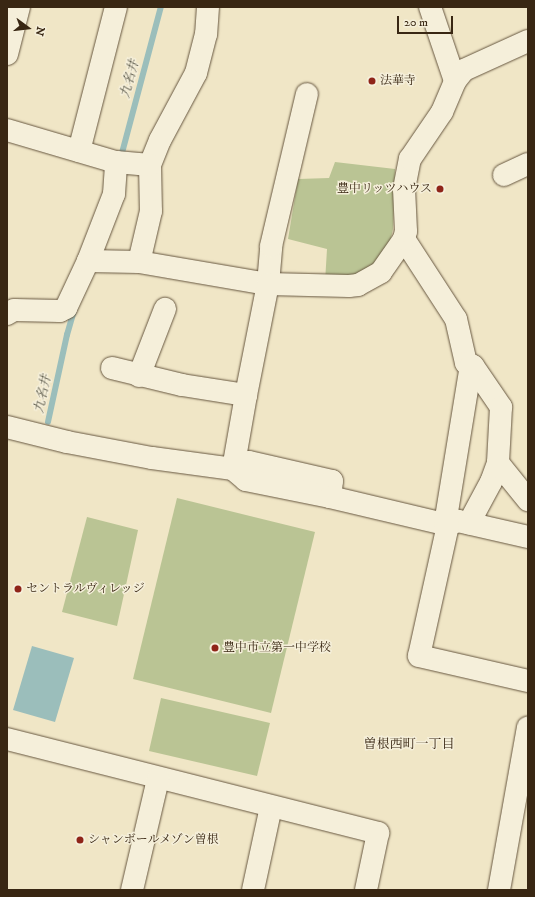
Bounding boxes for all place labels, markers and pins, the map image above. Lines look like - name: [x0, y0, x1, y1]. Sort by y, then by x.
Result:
- place label: 法華寺: [380, 74, 416, 88]
- marker: 法華寺: [367, 76, 377, 86]
- place label: 豊中リッツハウス: [336, 182, 432, 196]
- marker: 豊中リッツハウス: [435, 184, 445, 194]
- place label: セントラルヴィレッジ: [26, 582, 146, 596]
- marker: セントラルヴィレッジ: [13, 584, 23, 594]
- place label: 豊中市立第一中学校: [223, 641, 331, 655]
- marker: 豊中市立第一中学校: [210, 643, 220, 653]
- place label: シャンボールメゾン曽根: [88, 833, 220, 847]
- marker: シャンボールメゾン曽根: [75, 835, 85, 845]

